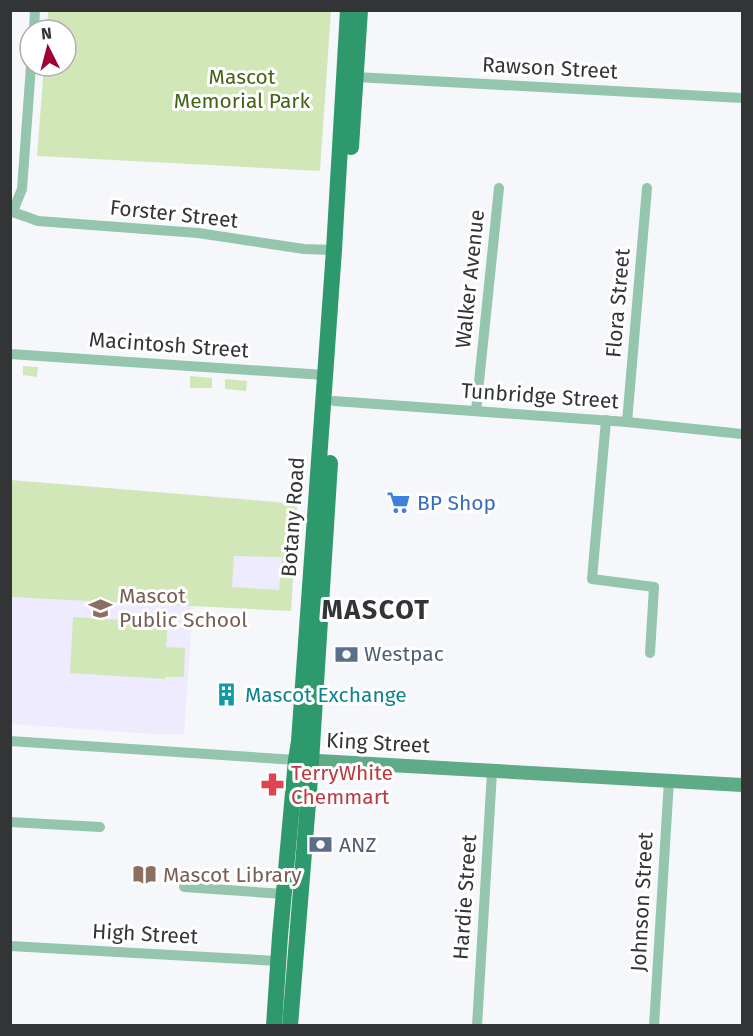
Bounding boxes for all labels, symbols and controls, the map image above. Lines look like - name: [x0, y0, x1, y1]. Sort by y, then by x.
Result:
- north arrow: [18, 18, 78, 78]
- text: N: [40, 24, 53, 44]
- street label: Rawson Street: [482, 51, 619, 85]
- park label: Mascot Memorial Park: [174, 64, 310, 114]
- street label: Forster Street: [109, 194, 240, 234]
- street label: Walker Avenue: [450, 208, 490, 350]
- street label: Flora Street: [600, 247, 636, 359]
- street label: Macintosh Street: [88, 326, 250, 364]
- street label: Tunbridge Street: [460, 378, 620, 415]
- street label: Botany Road: [276, 456, 310, 578]
- supermarket icon: BP Shop: [386, 490, 412, 516]
- place label: BP Shop: [417, 490, 496, 516]
- place label: Mascot Public School: [119, 583, 247, 633]
- district label: MASCOT: [322, 594, 430, 626]
- school or university icon: Mascot Public School: [88, 595, 114, 621]
- bank icon: Westpac: [333, 641, 359, 667]
- place label: Westpac: [364, 641, 444, 667]
- building icon: Mascot Exchange: [214, 682, 240, 708]
- place label: Mascot Exchange: [245, 682, 407, 708]
- street label: King Street: [325, 727, 431, 759]
- place label: TerryWhite Chemmart: [291, 760, 393, 810]
- pharmacy icon: TerryWhite Chemmart: [260, 772, 286, 798]
- street label: Johnson Street: [625, 831, 659, 973]
- bank icon: ANZ: [308, 832, 334, 858]
- place label: ANZ: [339, 832, 376, 858]
- street label: Hardie Street: [448, 833, 482, 961]
- library icon: Mascot Library: [132, 862, 158, 888]
- place label: Mascot Library: [163, 862, 302, 888]
- street label: High Street: [91, 918, 199, 950]

